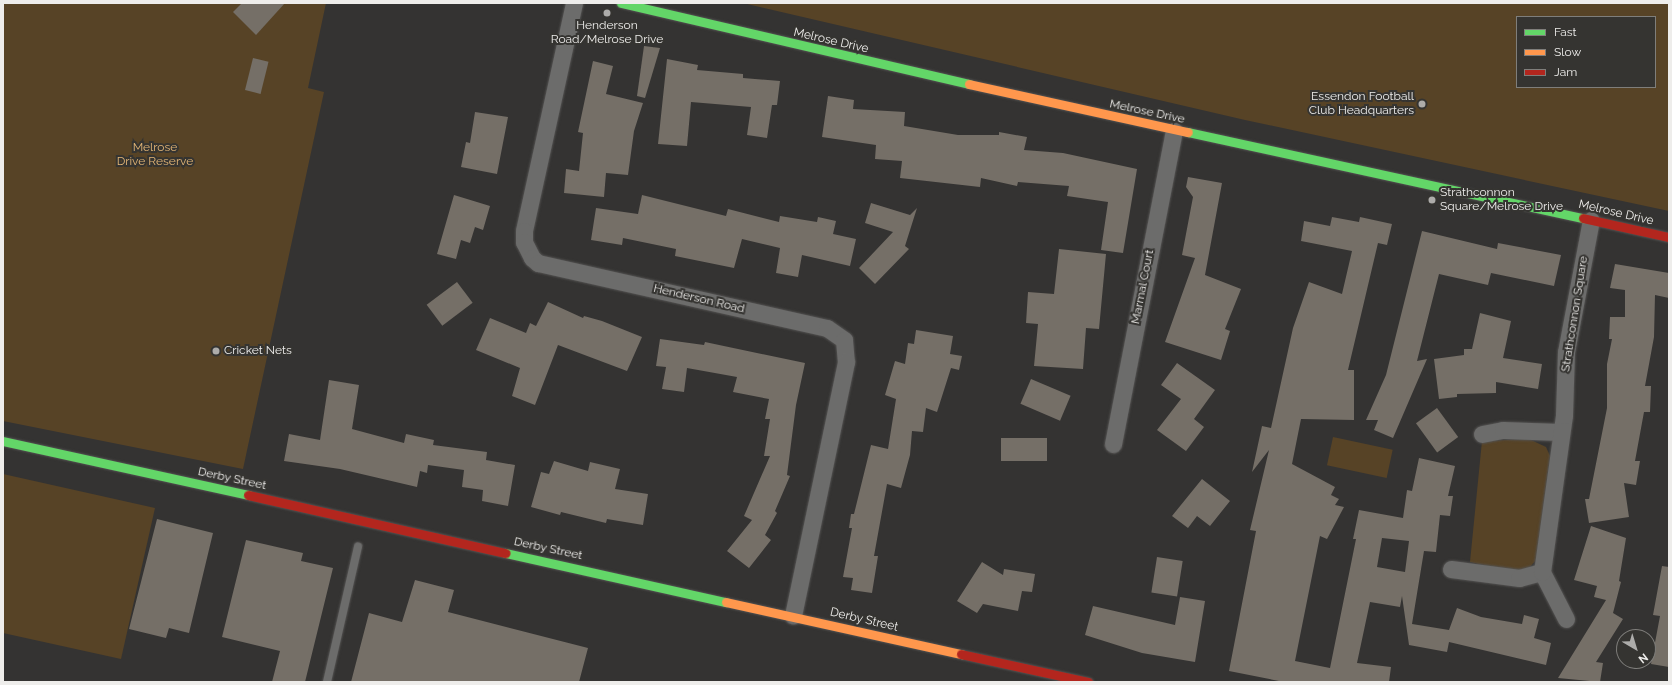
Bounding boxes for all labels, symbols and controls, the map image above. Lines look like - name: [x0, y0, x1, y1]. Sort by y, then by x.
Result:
- marker: Henderson Road/Melrose Drive: [602, 8, 612, 18]
- legend: [1516, 16, 1656, 88]
- place label: Henderson Road/Melrose Drive: [551, 19, 663, 47]
- street label: Melrose Drive: [792, 25, 870, 57]
- text: Fast: [1554, 25, 1577, 39]
- text: Slow: [1554, 45, 1581, 59]
- text: Jam: [1554, 65, 1577, 79]
- place label: Essendon Football Club Headquarters: [1309, 90, 1414, 118]
- street label: Melrose Drive: [1108, 97, 1186, 127]
- marker: Essendon Football Club Headquarters: [1417, 99, 1427, 109]
- park label: Melrose Drive Reserve: [117, 141, 193, 169]
- place label: Strathconnon Square/Melrose Drive: [1440, 186, 1563, 214]
- marker: Strathconnon Square/Melrose Drive: [1427, 195, 1437, 205]
- street label: Melrose Drive: [1577, 197, 1655, 229]
- street label: Marmal Court: [1129, 248, 1157, 326]
- street label: Strathconnon Square: [1559, 255, 1591, 373]
- street label: Henderson Road: [652, 281, 746, 317]
- place label: Cricket Nets: [224, 344, 292, 358]
- marker: Cricket Nets: [211, 346, 221, 356]
- street label: Derby Street: [196, 465, 268, 493]
- street label: Derby Street: [512, 535, 584, 563]
- street label: Derby Street: [828, 605, 900, 635]
- north arrow: [1616, 629, 1656, 669]
- text: N: [1636, 650, 1650, 666]

